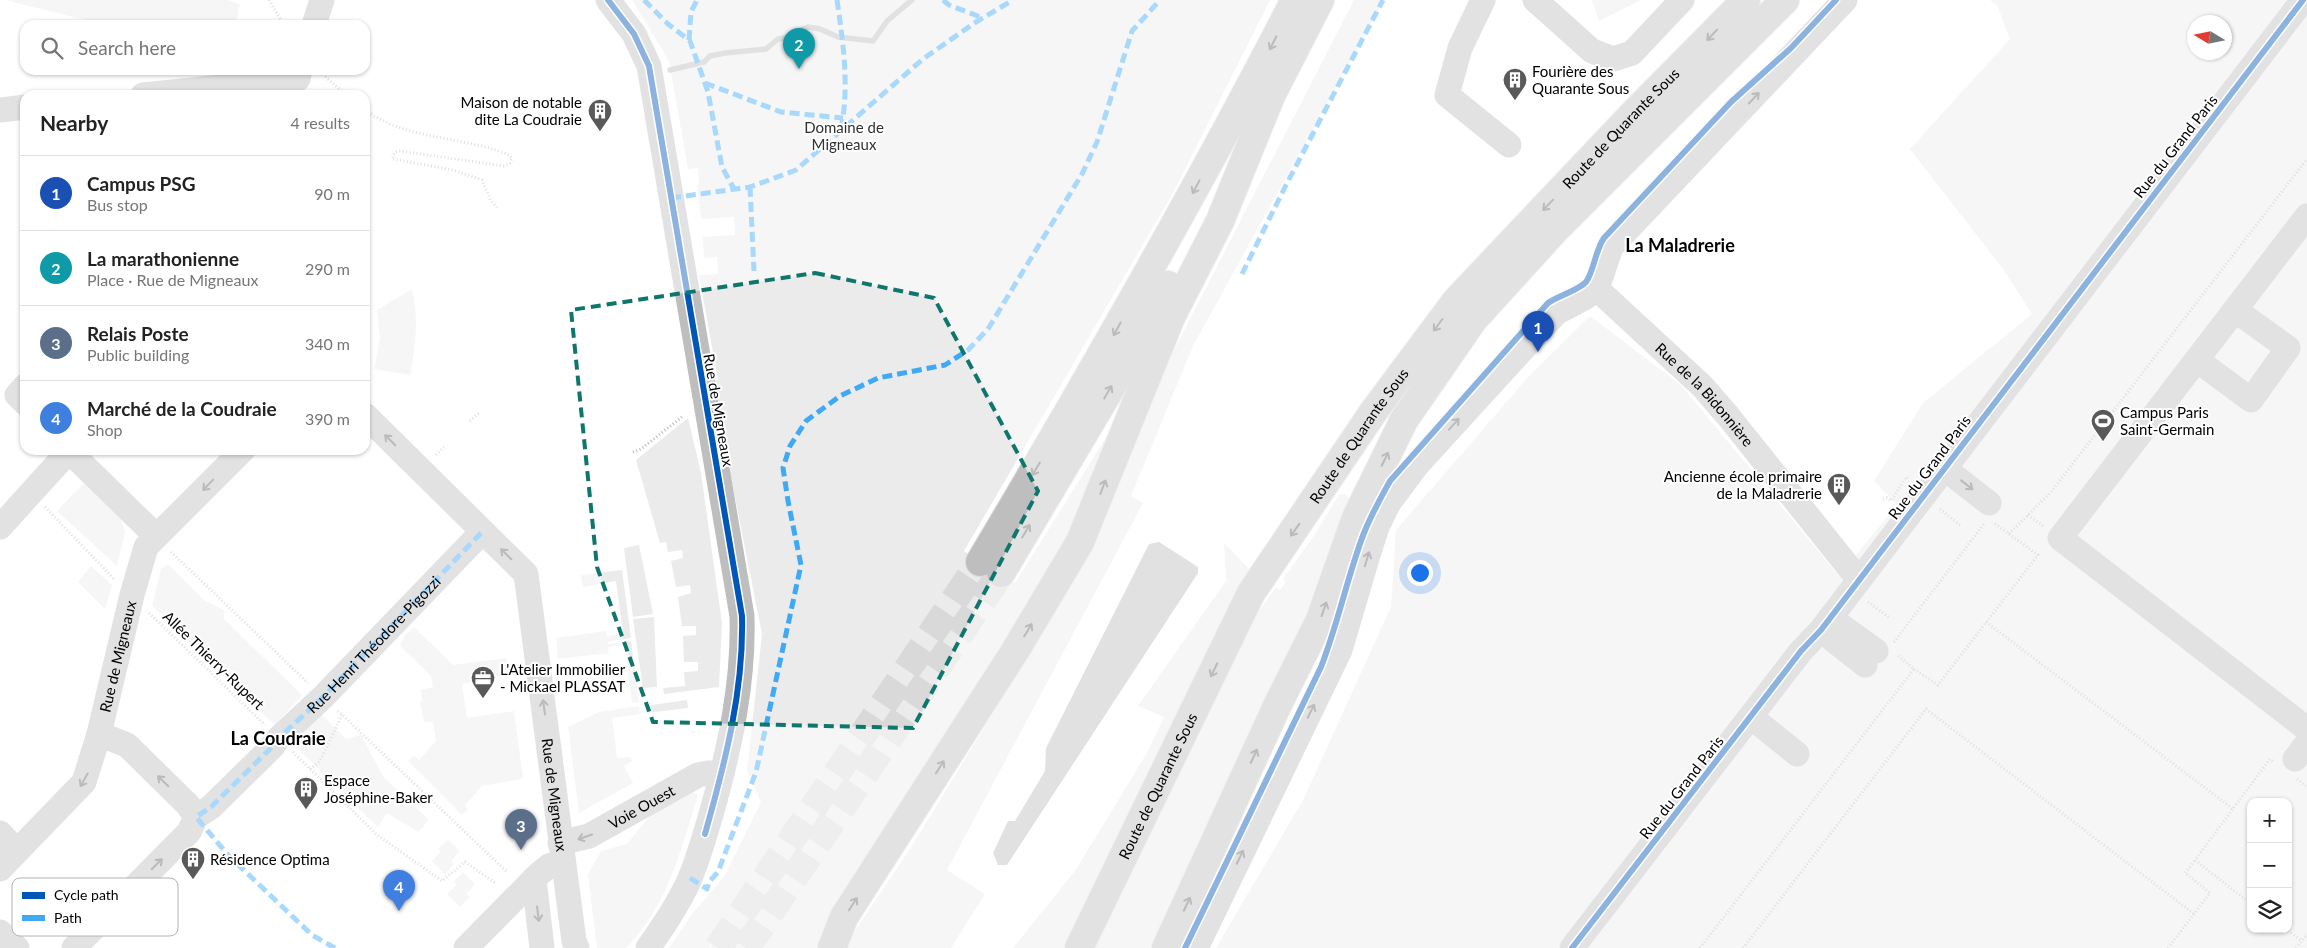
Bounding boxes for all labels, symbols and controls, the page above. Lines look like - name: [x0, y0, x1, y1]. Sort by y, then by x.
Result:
- north arrow: [2187, 15, 2232, 60]
- search box: [20, 20, 370, 75]
- pin: 2: [783, 28, 815, 69]
- one-way arrow: [1706, 29, 1718, 41]
- icon: search: [38, 34, 66, 62]
- text: Search here: [78, 36, 176, 59]
- one-way arrow: [1268, 36, 1278, 51]
- place label: Fourière des Quarante Sous: [1532, 62, 1629, 97]
- street label: Route de Quarante Sous: [1558, 64, 1683, 192]
- building icon: Fourière des Quarante Sous: [1502, 67, 1528, 101]
- street label: Rue du Grand Paris: [2129, 91, 2221, 201]
- one-way arrow: [1748, 92, 1760, 104]
- place label: Maison de notable dite La Coudraie: [460, 93, 582, 128]
- building icon: Maison de notable dite La Coudraie: [587, 98, 613, 132]
- text: Nearby: [40, 110, 108, 135]
- text: 4 results: [290, 113, 350, 132]
- park label: Domaine de Migneaux: [804, 118, 884, 153]
- text: Campus PSG: [87, 172, 196, 195]
- one-way arrow: [1191, 179, 1201, 194]
- text: 1: [51, 184, 61, 203]
- text: 90 m: [314, 184, 350, 203]
- text: Bus stop: [87, 195, 148, 214]
- one-way arrow: [1542, 198, 1554, 210]
- district label: La Maladrerie: [1625, 234, 1735, 256]
- text: La marathonienne: [87, 247, 239, 270]
- text: 2: [51, 259, 61, 278]
- text: 290 m: [305, 259, 350, 278]
- text: Place · Rue de Migneaux: [87, 270, 258, 289]
- pin: 1: [1522, 311, 1554, 352]
- one-way arrow: [1433, 318, 1444, 331]
- one-way arrow: [1112, 321, 1122, 336]
- text: Relais Poste: [87, 322, 189, 345]
- text: 3: [51, 334, 61, 353]
- text: 340 m: [305, 334, 350, 353]
- street label: Rue de la Bidonnière: [1652, 339, 1758, 450]
- text: Public building: [87, 345, 189, 364]
- street label: Rue de Migneaux: [700, 352, 738, 468]
- street label: Route de Quarante Sous: [1305, 365, 1412, 507]
- one-way arrow: [1104, 385, 1114, 399]
- text: Marché de la Coudraie: [87, 397, 277, 420]
- place label: Campus Paris Saint-Germain: [2120, 403, 2214, 438]
- sports icon: Campus Paris Saint-Germain: [2090, 408, 2116, 442]
- text: 4: [51, 409, 61, 428]
- text: 390 m: [305, 409, 350, 428]
- street label: Rue du Grand Paris: [1884, 411, 1974, 523]
- one-way arrow: [1448, 418, 1460, 431]
- text: Shop: [87, 420, 123, 439]
- one-way arrow: [384, 434, 396, 446]
- one-way arrow: [1380, 452, 1390, 467]
- one-way arrow: [1030, 461, 1040, 475]
- place label: Ancienne école primaire de la Maladrerie: [1664, 467, 1822, 502]
- building icon: Ancienne école primaire de la Maladrerie: [1826, 472, 1852, 506]
- one-way arrow: [203, 478, 215, 490]
- one-way arrow: [1099, 480, 1108, 495]
- one-way arrow: [1960, 480, 1974, 490]
- one-way arrow: [1290, 522, 1300, 536]
- one-way arrow: [1021, 525, 1031, 539]
- one-way arrow: [500, 548, 512, 561]
- one-way arrow: [1362, 551, 1372, 567]
- your location: [1407, 560, 1433, 586]
- street label: Rue Henri Théodore-Pigozzi: [303, 572, 444, 717]
- street label: Rue de Migneaux: [95, 598, 140, 714]
- one-way arrow: [1320, 602, 1329, 618]
- street label: Allée Thierry-Rupert: [160, 607, 269, 713]
- one-way arrow: [1023, 624, 1033, 638]
- place label: L'Atelier Immobilier - Mickael PLASSAT: [500, 660, 626, 695]
- one-way arrow: [1209, 662, 1219, 677]
- office icon: L'Atelier Immobilier - Mickael PLASSAT: [470, 665, 496, 699]
- one-way arrow: [539, 700, 549, 716]
- one-way arrow: [1306, 703, 1316, 718]
- street label: Route de Quarante Sous: [1114, 710, 1201, 862]
- district label: La Coudraie: [230, 727, 326, 749]
- street label: Rue du Grand Paris: [1635, 732, 1727, 842]
- street label: Rue de Migneaux: [539, 737, 571, 853]
- one-way arrow: [1250, 749, 1260, 764]
- one-way arrow: [936, 761, 946, 775]
- place label: Espace Joséphine-Baker: [324, 771, 433, 806]
- one-way arrow: [78, 772, 88, 786]
- one-way arrow: [157, 775, 169, 787]
- building icon: Espace Joséphine-Baker: [293, 776, 319, 810]
- street label: Voie Ouest: [605, 781, 678, 832]
- map controls: [2247, 798, 2292, 933]
- button: +: [2247, 798, 2292, 843]
- pin: 3: [505, 809, 537, 850]
- one-way arrow: [577, 833, 593, 842]
- button: −: [2247, 843, 2292, 888]
- building icon: Résidence Optima: [180, 846, 206, 880]
- place label: Résidence Optima: [210, 850, 330, 868]
- one-way arrow: [1236, 850, 1245, 865]
- one-way arrow: [151, 858, 163, 870]
- pin: 4: [383, 870, 415, 911]
- legend: [12, 878, 178, 936]
- text: Cycle path: [54, 886, 119, 903]
- button: layers: [2247, 888, 2292, 933]
- one-way arrow: [847, 897, 858, 911]
- one-way arrow: [1182, 897, 1192, 912]
- one-way arrow: [533, 905, 543, 921]
- text: Path: [54, 909, 82, 926]

